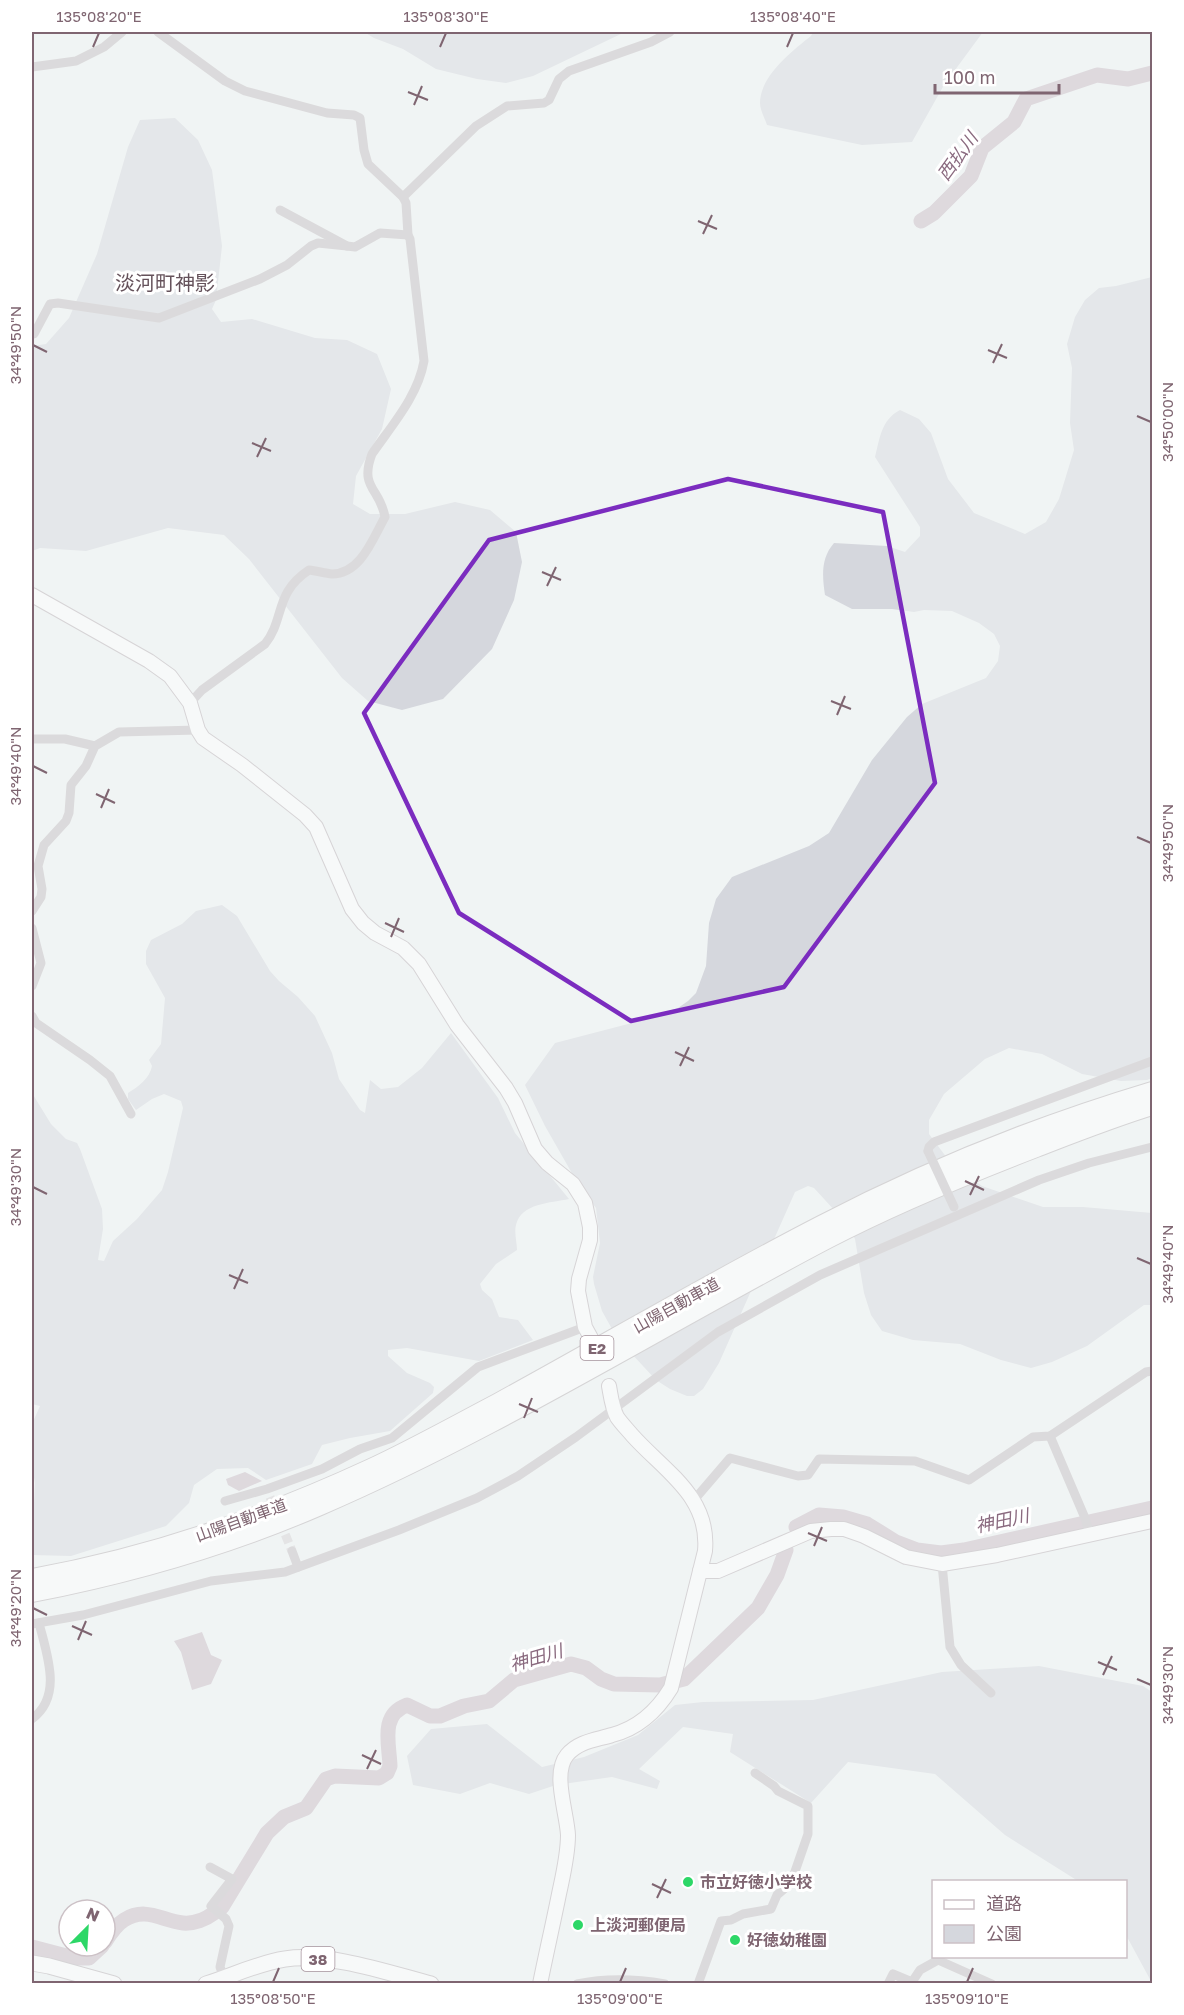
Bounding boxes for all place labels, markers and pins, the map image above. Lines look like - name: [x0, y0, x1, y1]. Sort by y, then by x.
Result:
- place label: 市立好徳小学校: [700, 1872, 812, 1892]
- marker: 市立好徳小学校: [681, 1875, 695, 1889]
- place label: 上淡河郵便局: [590, 1915, 686, 1935]
- marker: 上淡河郵便局: [571, 1918, 585, 1932]
- place label: 好徳幼稚園: [747, 1930, 827, 1950]
- marker: 好徳幼稚園: [728, 1933, 742, 1947]

